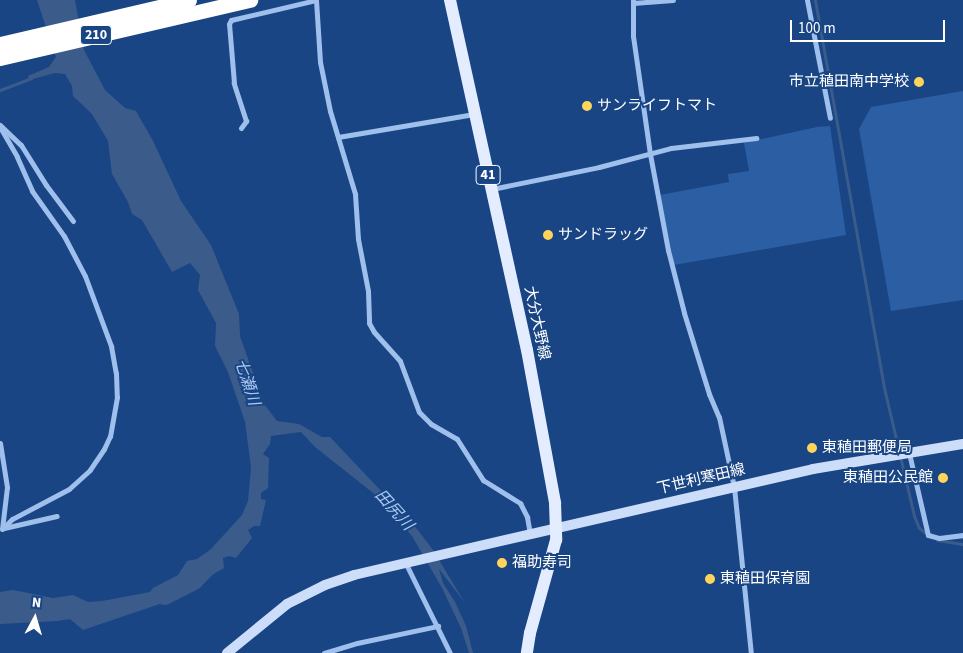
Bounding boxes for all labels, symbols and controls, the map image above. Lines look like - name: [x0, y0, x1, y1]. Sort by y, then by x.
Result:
- scale bar: [793, 10, 948, 42]
- text: 100 m: [798, 18, 836, 39]
- road number: 210: [80, 24, 112, 46]
- place label: 市立稙田南中学校: [789, 73, 909, 91]
- marker: 市立稙田南中学校: [913, 76, 925, 88]
- place label: サンライフトマト: [597, 97, 717, 115]
- marker: サンライフトマト: [581, 100, 593, 112]
- road number: 41: [476, 164, 500, 186]
- place label: サンドラッグ: [558, 226, 648, 244]
- marker: サンドラッグ: [542, 229, 554, 241]
- street label: 大分大野線: [520, 284, 554, 362]
- water label: 七瀬川: [230, 356, 264, 408]
- place label: 東稙田郵便局: [822, 439, 912, 457]
- marker: 東稙田郵便局: [806, 442, 818, 454]
- street label: 下世利寒田線: [655, 460, 747, 498]
- place label: 東稙田公民館: [843, 469, 933, 487]
- marker: 東稙田公民館: [937, 472, 949, 484]
- water label: 田尻川: [371, 486, 417, 534]
- place label: 福助寿司: [512, 554, 572, 572]
- marker: 福助寿司: [496, 557, 508, 569]
- place label: 東稙田保育園: [720, 570, 810, 588]
- marker: 東稙田保育園: [704, 573, 716, 585]
- north arrow: [10, 593, 60, 643]
- text: N: [31, 593, 42, 614]

